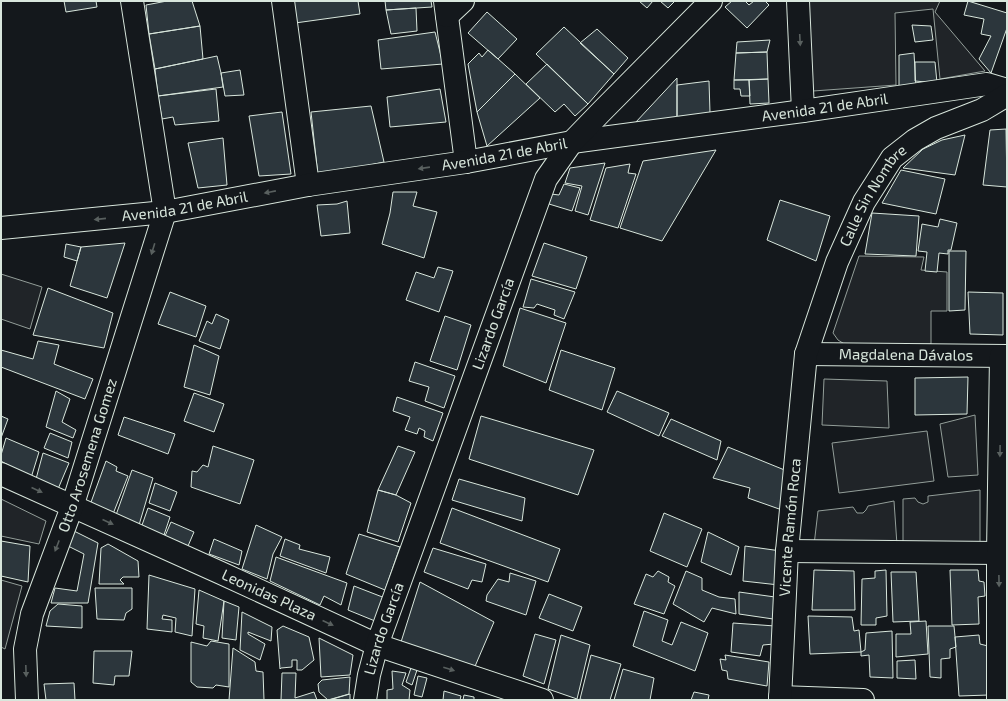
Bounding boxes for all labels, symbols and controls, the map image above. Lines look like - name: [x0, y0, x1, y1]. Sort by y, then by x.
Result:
- one-way arrow: [797, 34, 803, 47]
- street label: Avenida 21 de Abril: [761, 89, 889, 124]
- street label: Avenida 21 de Abril: [440, 133, 569, 173]
- street label: Calle Sin Nombre: [835, 140, 909, 249]
- one-way arrow: [418, 165, 430, 171]
- street label: Avenida 21 de Abril: [121, 187, 249, 224]
- one-way arrow: [264, 190, 276, 196]
- one-way arrow: [94, 215, 106, 222]
- one-way arrow: [150, 244, 156, 256]
- street label: Lizardo García: [468, 275, 517, 372]
- street label: Magdalena Dávalos: [839, 344, 973, 364]
- street label: Otto Arosemena Gomez: [53, 376, 120, 534]
- one-way arrow: [997, 445, 1003, 458]
- street label: Vicente Ramón Roca: [775, 457, 804, 597]
- one-way arrow: [31, 488, 43, 494]
- one-way arrow: [102, 520, 114, 526]
- one-way arrow: [54, 541, 60, 553]
- street label: Leonidas Plaza: [219, 565, 319, 624]
- one-way arrow: [996, 575, 1002, 588]
- street label: Lizardo García: [359, 580, 407, 677]
- one-way arrow: [322, 620, 334, 626]
- one-way arrow: [23, 665, 29, 678]
- one-way arrow: [444, 666, 456, 672]

